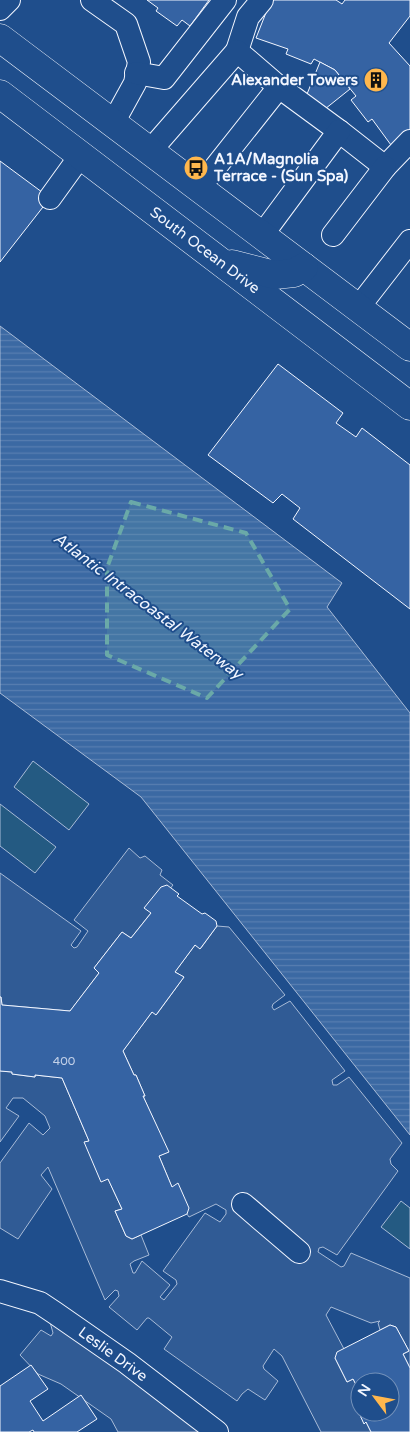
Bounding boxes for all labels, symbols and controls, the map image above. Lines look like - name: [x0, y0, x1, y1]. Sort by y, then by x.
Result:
- building icon: Alexander Towers: [363, 67, 389, 93]
- place label: Alexander Towers: [231, 71, 358, 89]
- place label: A1A/Magnolia Terrace - (Sun Spa): [213, 150, 349, 186]
- bus stop icon: A1A/Magnolia Terrace - (Sun Spa): [183, 155, 209, 181]
- street label: South Ocean Drive: [146, 203, 264, 297]
- water label: Atlantic Intracoastal Waterway: [49, 528, 248, 685]
- house number: 400: [53, 1054, 76, 1068]
- street label: Leslie Drive: [75, 1323, 151, 1385]
- north arrow: [350, 1372, 400, 1422]
- text: N: [354, 1381, 375, 1400]

